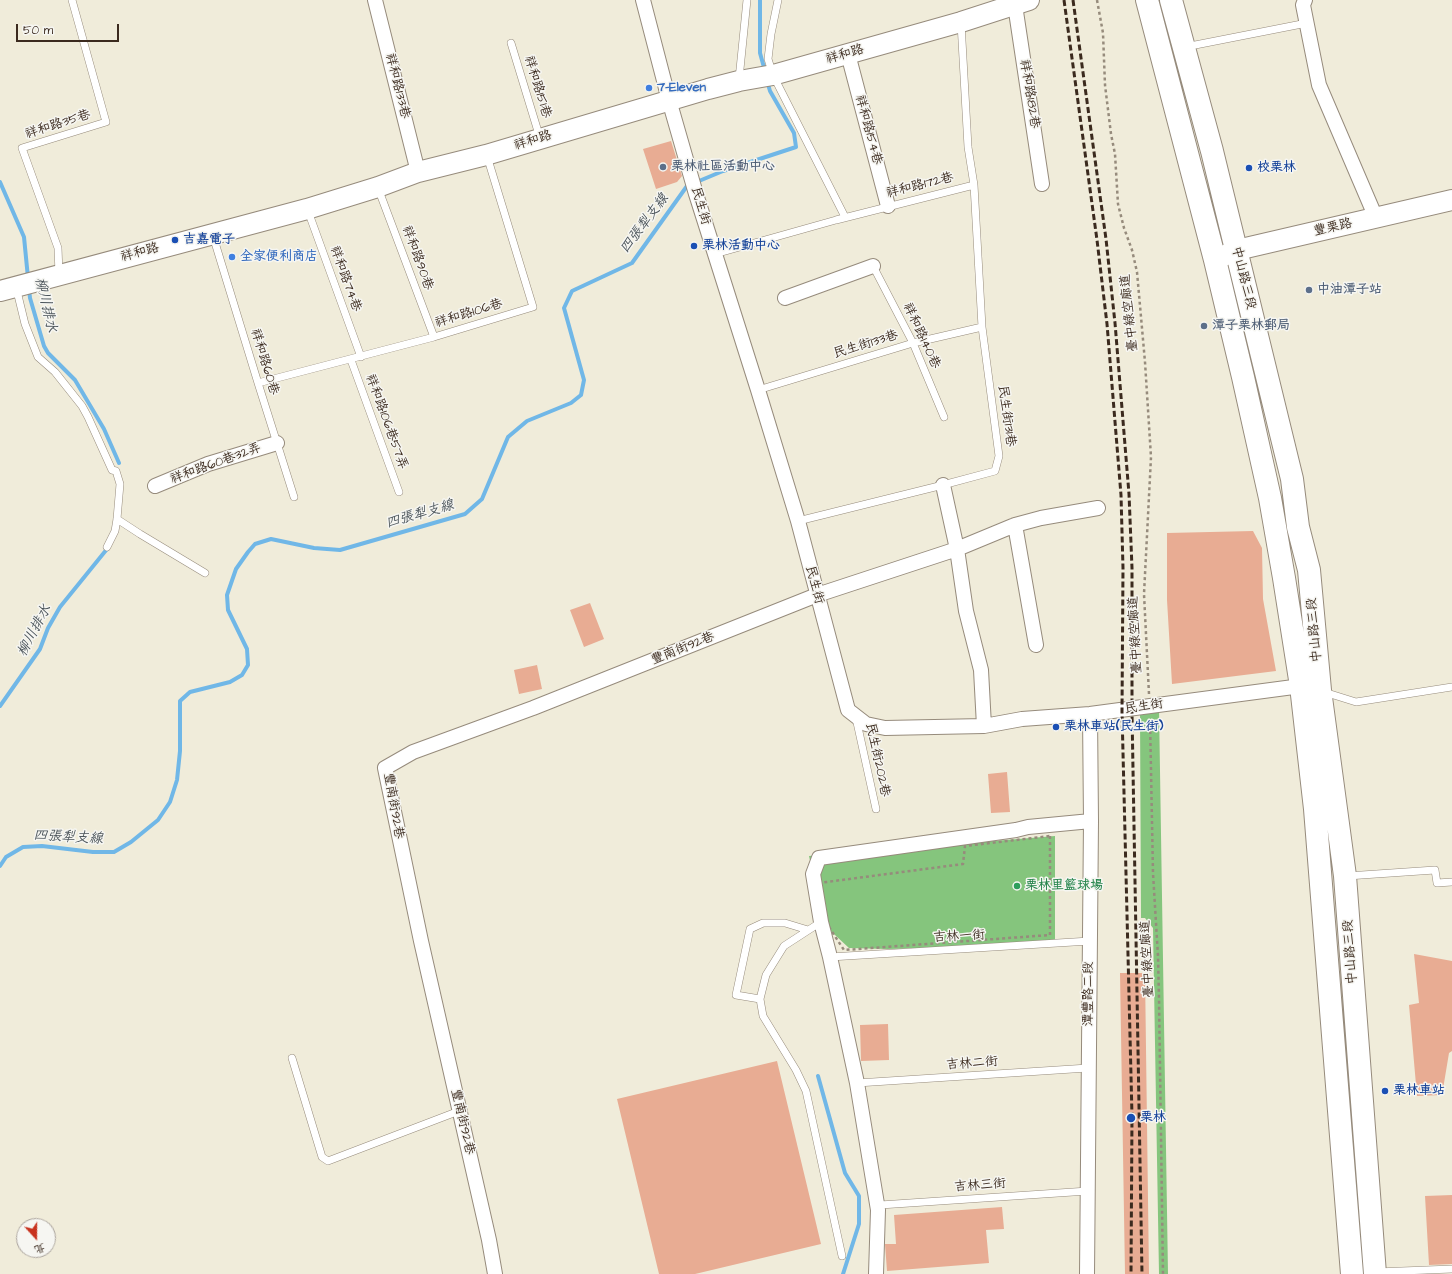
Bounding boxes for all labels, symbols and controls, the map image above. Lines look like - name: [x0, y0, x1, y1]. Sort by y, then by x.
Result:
- scale bar: [18, 16, 121, 42]
- text: 50 m: [23, 22, 53, 39]
- street label: 祥和路: [824, 42, 866, 68]
- street label: 祥和路133巷: [381, 52, 413, 120]
- street label: 祥和路151巷: [520, 54, 554, 120]
- street label: 祥和路182巷: [1016, 58, 1042, 130]
- place label: 7-Eleven: [657, 80, 706, 96]
- marker: 7-Eleven: [644, 83, 654, 93]
- street label: 祥和路154巷: [851, 93, 885, 167]
- street label: 祥和路35巷: [23, 107, 93, 143]
- street label: 祥和路: [512, 128, 554, 154]
- place label: 栗林社區活動中心: [671, 159, 775, 175]
- place label: 校栗林: [1257, 160, 1296, 176]
- marker: 栗林社區活動中心: [658, 162, 668, 172]
- marker: 校栗林: [1244, 163, 1254, 173]
- street label: 祥和路172巷: [885, 170, 955, 202]
- street label: 民生街: [687, 185, 713, 227]
- water label: 四張犁支線: [617, 191, 673, 257]
- street label: 豐栗路: [1312, 216, 1354, 240]
- street label: 祥和路90巷: [398, 224, 436, 292]
- place label: 吉嘉電子: [183, 232, 235, 248]
- marker: 吉嘉電子: [170, 235, 180, 245]
- place label: 栗林活動中心: [702, 238, 780, 254]
- street label: 祥和路: [119, 240, 161, 266]
- marker: 栗林活動中心: [689, 241, 699, 251]
- street label: 祥和路74巷: [326, 244, 364, 314]
- street label: 中山路三段: [1228, 245, 1258, 311]
- place label: 全家便利商店: [240, 249, 318, 265]
- marker: 全家便利商店: [227, 252, 237, 262]
- street label: 臺中綠空廊道: [1118, 273, 1142, 353]
- water label: 柳川排水: [31, 276, 59, 334]
- place label: 中油潭子站: [1317, 282, 1382, 298]
- marker: 中油潭子站: [1304, 285, 1314, 295]
- street label: 祥和路106巷: [433, 296, 505, 332]
- street label: 祥和路140巷: [899, 301, 943, 371]
- place label: 潭子栗林郵局: [1212, 318, 1290, 334]
- marker: 潭子栗林郵局: [1199, 321, 1209, 331]
- street label: 祥和路60巷: [247, 327, 281, 397]
- street label: 民生街133巷: [832, 328, 900, 362]
- street label: 祥和路106巷57弄: [362, 372, 410, 472]
- street label: 民生街131巷: [994, 384, 1018, 448]
- street label: 祥和路60巷32弄: [169, 440, 263, 488]
- water label: 四張犁支線: [384, 497, 456, 533]
- street label: 民生街: [801, 564, 827, 606]
- street label: 臺中綠空廊道: [1126, 596, 1146, 674]
- street label: 中山路三段: [1304, 597, 1326, 663]
- water label: 柳川排水: [14, 602, 56, 660]
- street label: 豐南街92巷: [649, 629, 717, 669]
- street label: 民生街: [1124, 697, 1164, 717]
- place label: 栗林車站(民生街): [1064, 719, 1163, 735]
- street label: 民生街202巷: [862, 722, 892, 798]
- marker: 栗林車站(民生街): [1051, 722, 1061, 732]
- street label: 豐南街92巷: [380, 772, 406, 840]
- water label: 四張犁支線: [33, 828, 103, 848]
- place label: 栗林里籃球場: [1025, 878, 1103, 894]
- marker: 栗林里籃球場: [1012, 881, 1022, 891]
- street label: 中山路三段: [1341, 919, 1361, 985]
- street label: 臺中綠空廊道: [1138, 920, 1158, 998]
- street label: 吉林一街: [933, 928, 985, 946]
- street label: 潭豐路二段: [1081, 962, 1097, 1026]
- street label: 吉林二街: [946, 1054, 998, 1074]
- place label: 栗林車站: [1393, 1083, 1445, 1099]
- marker: 栗林車站: [1380, 1086, 1390, 1096]
- street label: 豐南街92巷: [447, 1088, 477, 1156]
- place label: 栗林: [1140, 1110, 1166, 1126]
- marker: 栗林: [1125, 1112, 1137, 1124]
- street label: 吉林三街: [954, 1176, 1006, 1196]
- north arrow: [16, 1218, 56, 1258]
- text: 北: [32, 1240, 48, 1258]

